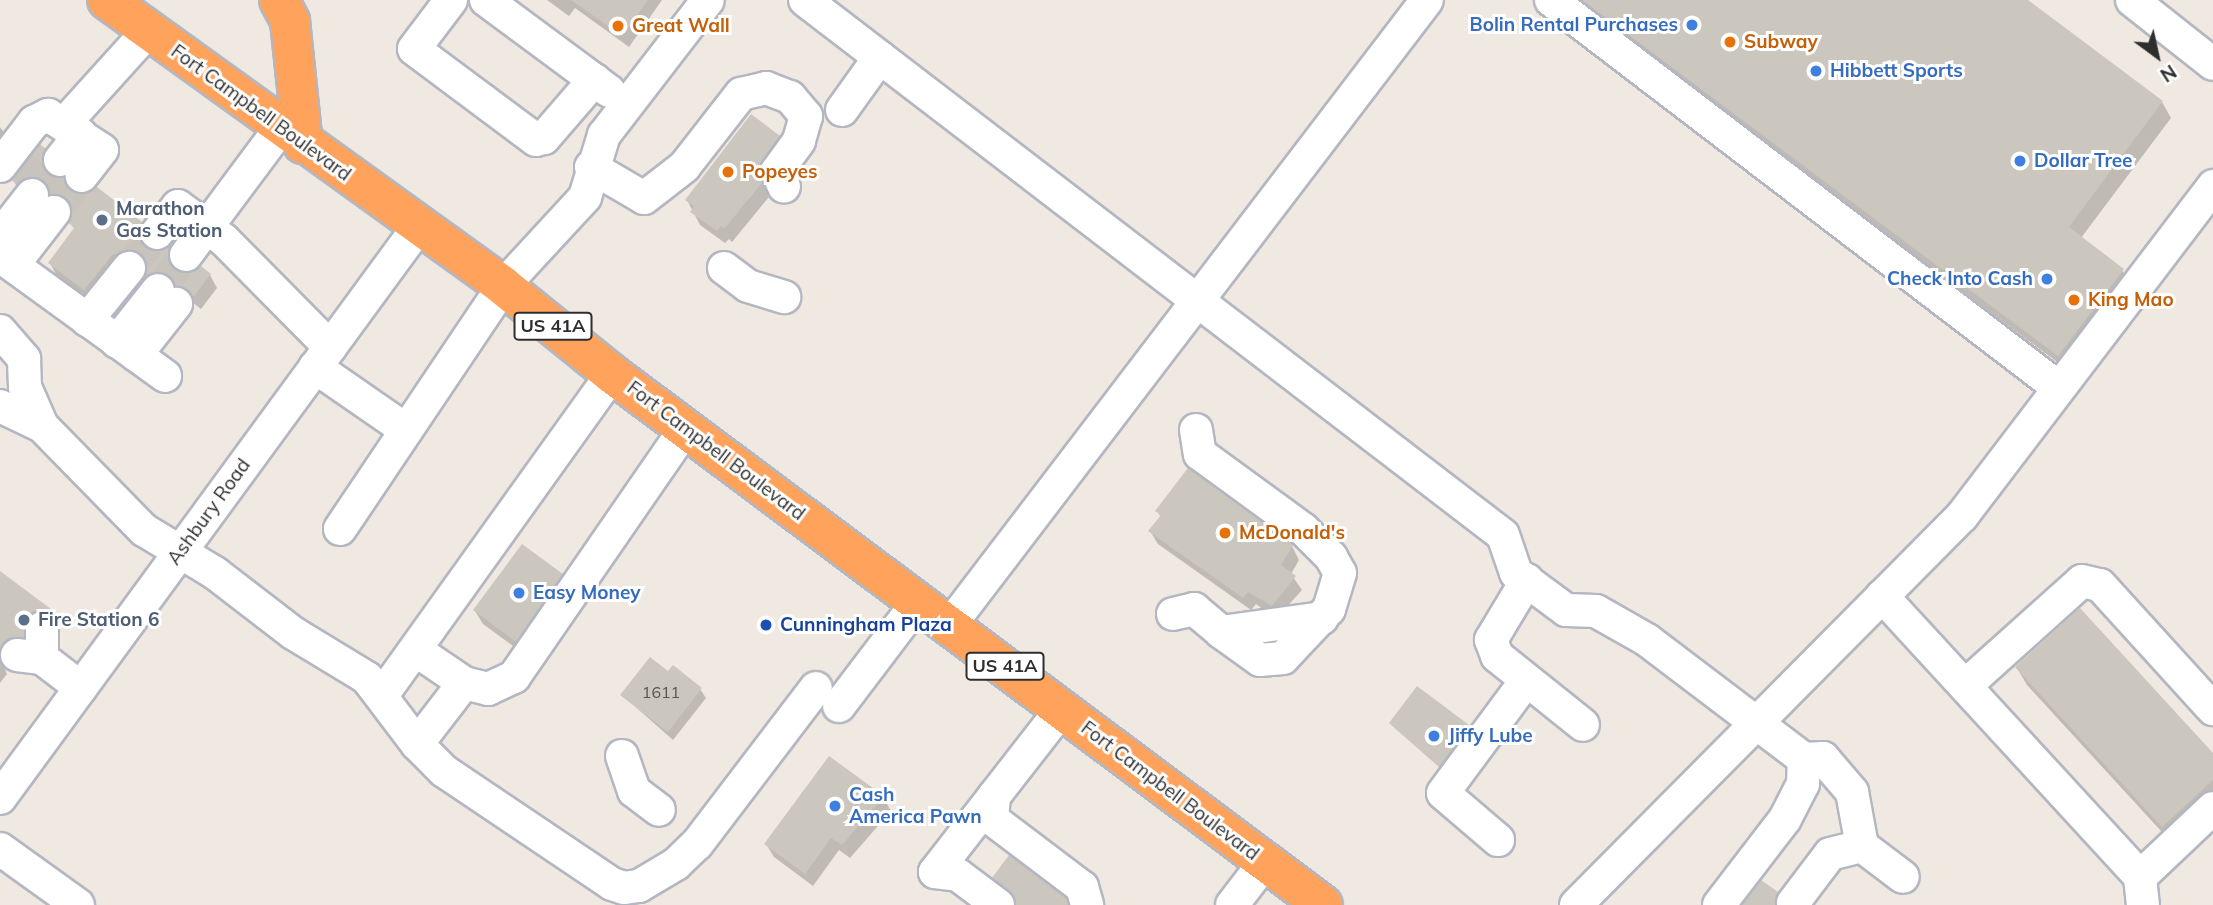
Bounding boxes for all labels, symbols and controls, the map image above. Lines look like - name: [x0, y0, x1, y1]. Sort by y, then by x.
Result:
- place label: Bolin Rental Purchases: [1470, 14, 1678, 36]
- place label: Great Wall: [632, 15, 730, 37]
- marker: Bolin Rental Purchases: [1684, 17, 1700, 33]
- marker: Great Wall: [610, 18, 626, 34]
- north arrow: [2122, 21, 2192, 91]
- place label: Subway: [1744, 31, 1818, 53]
- marker: Subway: [1722, 34, 1738, 50]
- street label: Fort Campbell Boulevard: [167, 40, 355, 186]
- place label: Hibbett Sports: [1830, 60, 1963, 82]
- text: N: [2156, 60, 2181, 88]
- marker: Hibbett Sports: [1808, 63, 1824, 79]
- place label: Dollar Tree: [2034, 150, 2133, 172]
- marker: Dollar Tree: [2012, 153, 2028, 169]
- place label: Popeyes: [742, 161, 818, 183]
- marker: Popeyes: [720, 164, 736, 180]
- place label: Marathon Gas Station: [116, 198, 223, 242]
- marker: Marathon Gas Station: [94, 212, 110, 228]
- place label: Check Into Cash: [1887, 268, 2033, 290]
- marker: Check Into Cash: [2039, 271, 2055, 287]
- place label: King Mao: [2088, 289, 2174, 311]
- marker: King Mao: [2066, 292, 2082, 308]
- road number: US 41A: [513, 312, 593, 340]
- street label: Fort Campbell Boulevard: [622, 377, 810, 525]
- street label: Ashbury Road: [163, 454, 255, 570]
- place label: McDonald's: [1239, 522, 1345, 544]
- marker: McDonald's: [1217, 525, 1233, 541]
- place label: Easy Money: [533, 582, 641, 604]
- marker: Easy Money: [511, 585, 527, 601]
- place label: Fire Station 6: [38, 609, 159, 631]
- marker: Fire Station 6: [16, 612, 32, 628]
- place label: Cunningham Plaza: [780, 614, 952, 636]
- marker: Cunningham Plaza: [758, 617, 774, 633]
- road number: US 41A: [965, 652, 1045, 680]
- house number: 1611: [642, 682, 680, 702]
- street label: Fort Campbell Boulevard: [1076, 717, 1264, 865]
- place label: Jiffy Lube: [1448, 725, 1533, 747]
- marker: Jiffy Lube: [1426, 728, 1442, 744]
- place label: Cash America Pawn: [849, 784, 982, 828]
- marker: Cash America Pawn: [827, 798, 843, 814]

